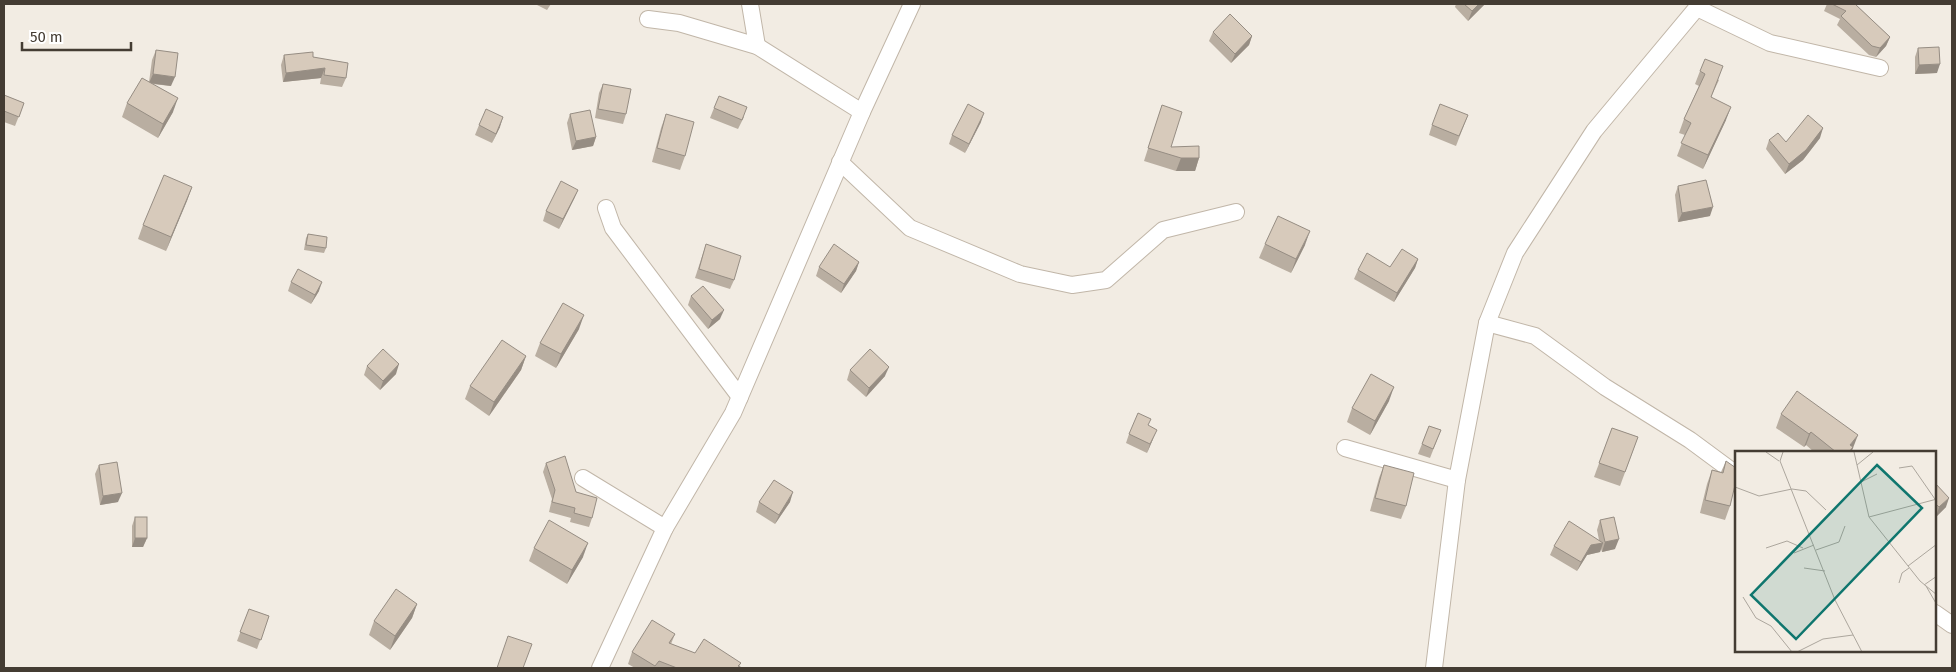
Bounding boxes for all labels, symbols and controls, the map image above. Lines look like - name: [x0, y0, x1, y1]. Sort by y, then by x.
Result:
- scale bar: [22, 20, 131, 52]
- text: 50 m: [30, 28, 63, 46]
- inset map: [1735, 451, 1936, 652]

